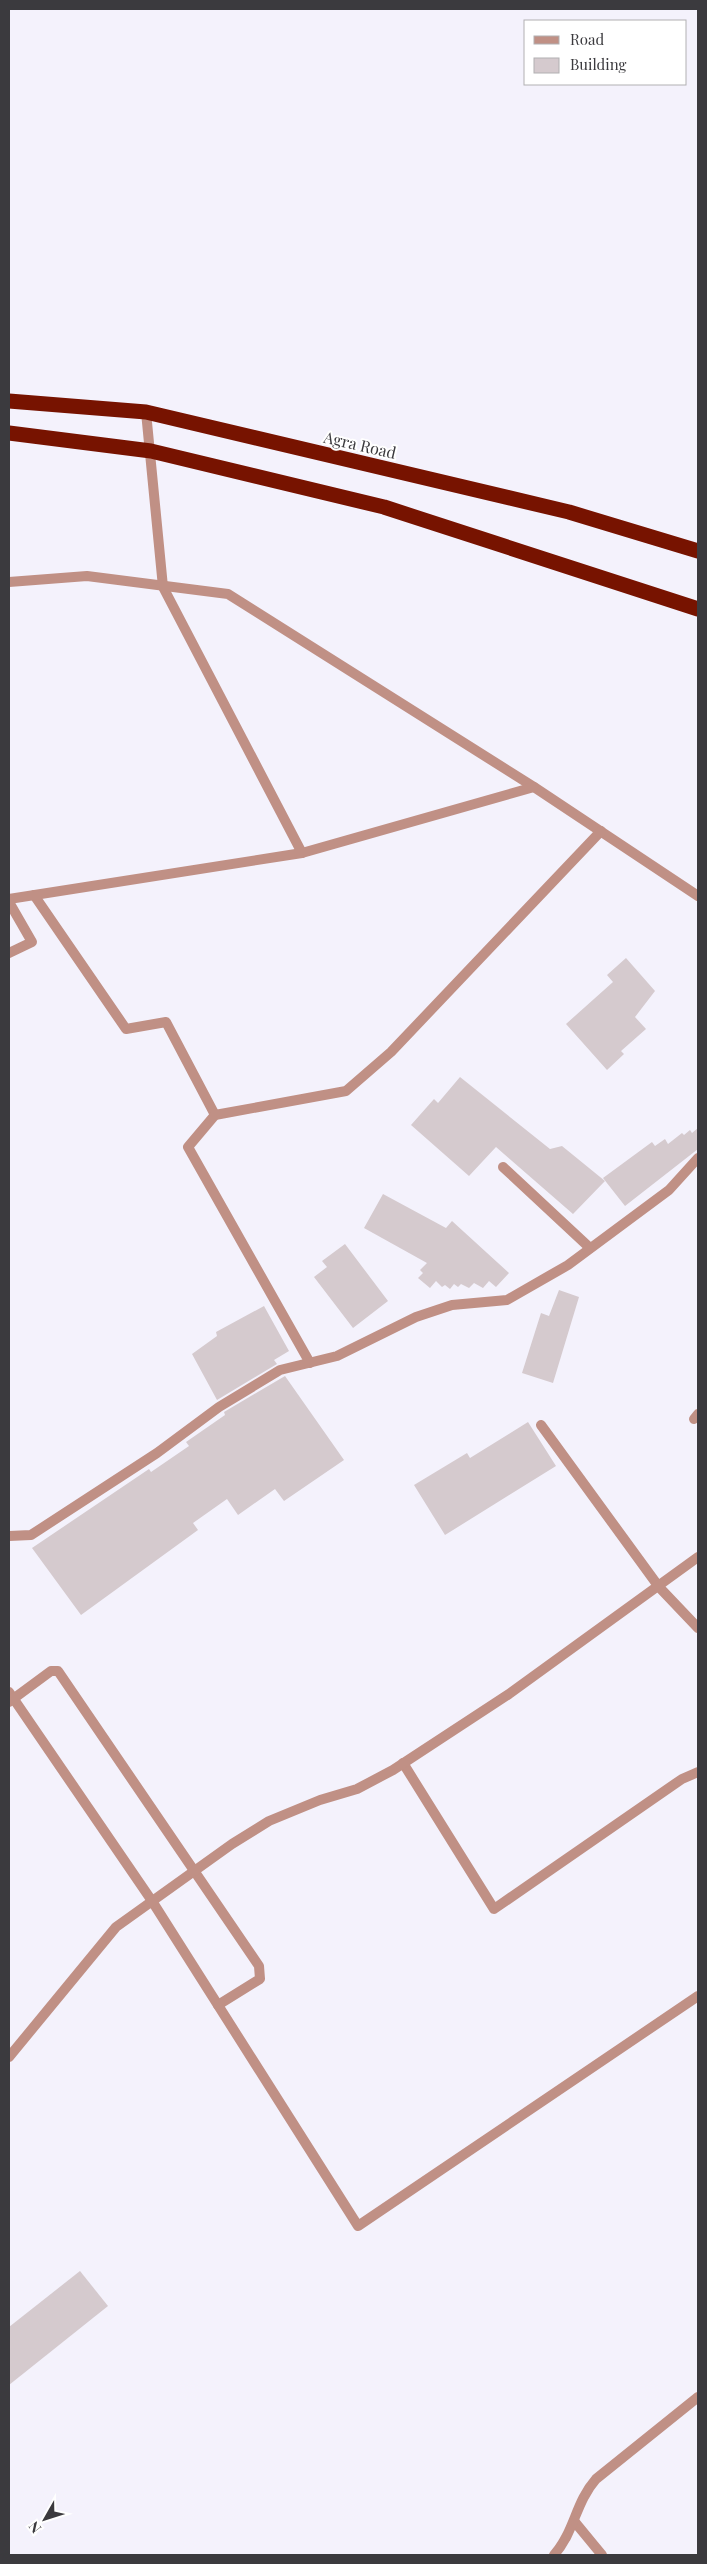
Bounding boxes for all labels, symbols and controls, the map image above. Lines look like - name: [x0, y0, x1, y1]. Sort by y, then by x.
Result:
- legend: [524, 20, 687, 85]
- text: Road: [570, 29, 604, 49]
- text: Building: [570, 54, 627, 74]
- street label: Agra Road: [321, 426, 398, 463]
- north arrow: [20, 2494, 70, 2544]
- text: N: [24, 2518, 45, 2537]

